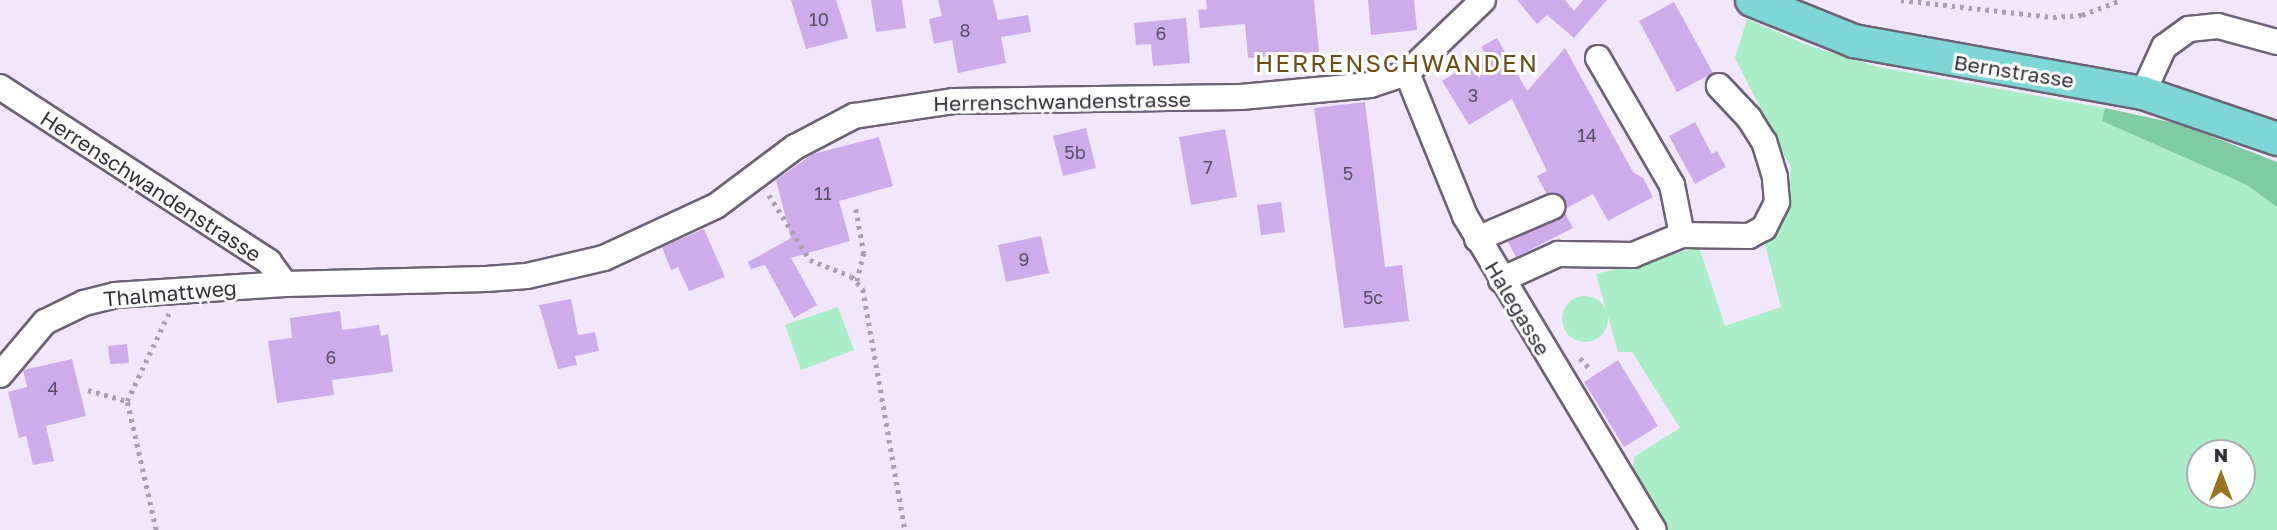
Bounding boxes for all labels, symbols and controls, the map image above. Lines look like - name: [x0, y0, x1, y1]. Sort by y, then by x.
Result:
- house number: 10: [809, 8, 829, 30]
- house number: 8: [960, 19, 970, 41]
- house number: 6: [1156, 22, 1166, 44]
- district label: HERRENSCHWANDEN: [1257, 49, 1537, 77]
- street label: Bernstrasse: [1952, 49, 2076, 93]
- house number: 3: [1468, 84, 1478, 106]
- street label: Herrenschwandenstrasse: [933, 86, 1191, 116]
- street label: Herrenschwandenstrasse: [36, 105, 266, 267]
- house number: 14: [1577, 124, 1597, 146]
- house number: 5b: [1064, 141, 1086, 163]
- house number: 7: [1203, 156, 1213, 178]
- house number: 5: [1343, 162, 1353, 184]
- house number: 11: [814, 182, 832, 204]
- house number: 9: [1019, 248, 1029, 270]
- street label: Halegasse: [1480, 256, 1556, 360]
- street label: Thalmattweg: [102, 275, 238, 311]
- house number: 5c: [1363, 286, 1383, 308]
- house number: 6: [326, 346, 336, 368]
- house number: 4: [48, 377, 58, 399]
- north arrow: [2186, 439, 2256, 509]
- text: N: [2214, 443, 2228, 466]

